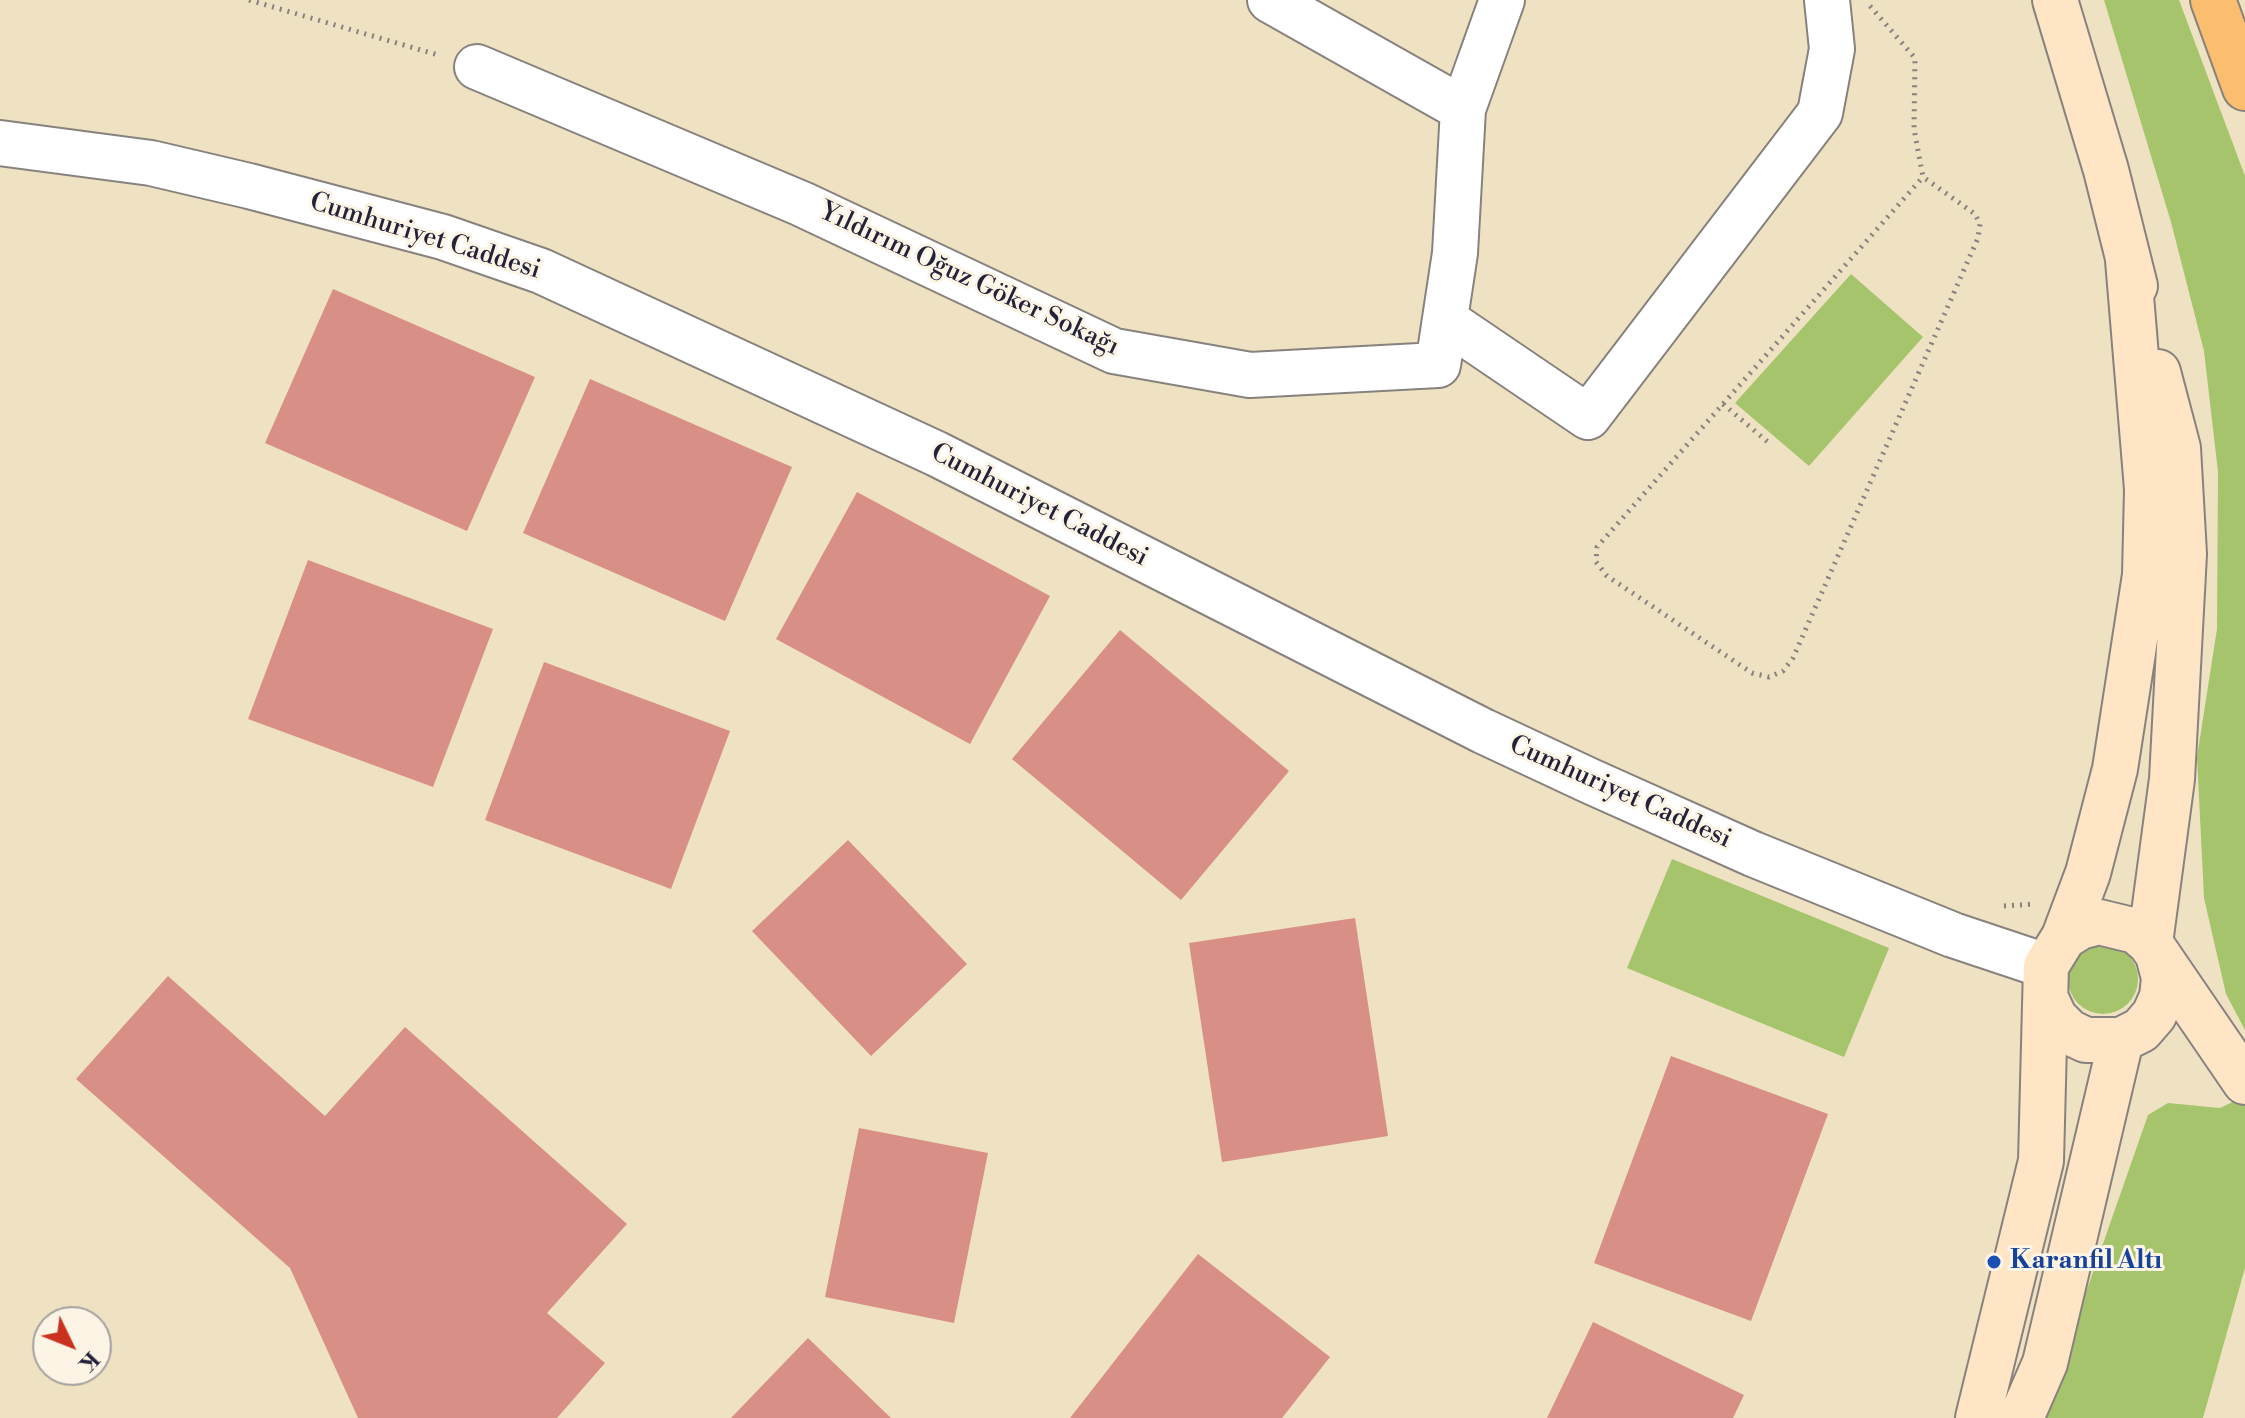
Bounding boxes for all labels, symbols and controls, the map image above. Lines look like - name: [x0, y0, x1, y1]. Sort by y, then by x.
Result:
- street label: Cumhuriyet Caddesi: [306, 187, 544, 287]
- street label: Yıldırım Oğuz Göker Sokağı: [814, 197, 1124, 363]
- street label: Cumhuriyet Caddesi: [925, 438, 1153, 574]
- street label: Cumhuriyet Caddesi: [1504, 730, 1736, 856]
- place label: Karanfil Altı: [2010, 1246, 2162, 1278]
- marker: Karanfil Altı: [1985, 1253, 2003, 1271]
- north arrow: [32, 1306, 112, 1386]
- text: K: [72, 1346, 104, 1377]

